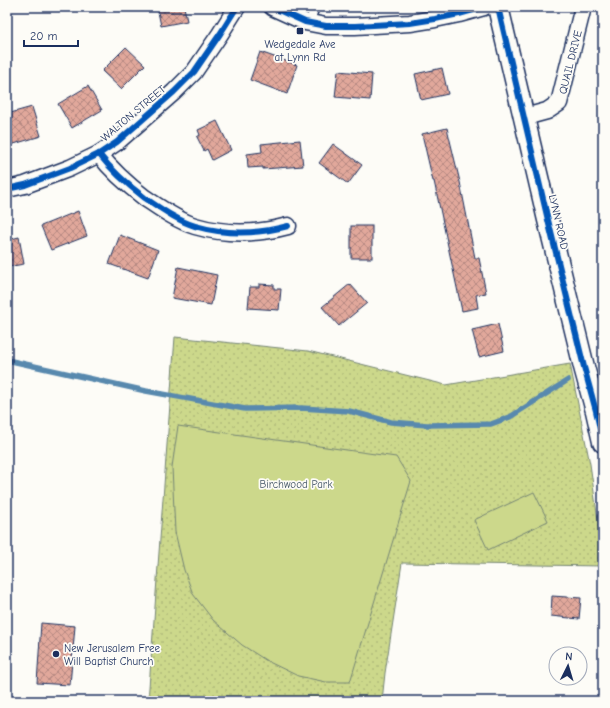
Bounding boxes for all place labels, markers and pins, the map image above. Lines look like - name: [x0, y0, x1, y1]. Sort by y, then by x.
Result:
- marker: Wedgedale Ave at Lynn Rd: [295, 26, 305, 36]
- place label: Wedgedale Ave at Lynn Rd: [265, 38, 336, 64]
- place label: New Jerusalem Free Will Baptist Church: [64, 642, 160, 668]
- marker: New Jerusalem Free Will Baptist Church: [51, 649, 61, 659]

